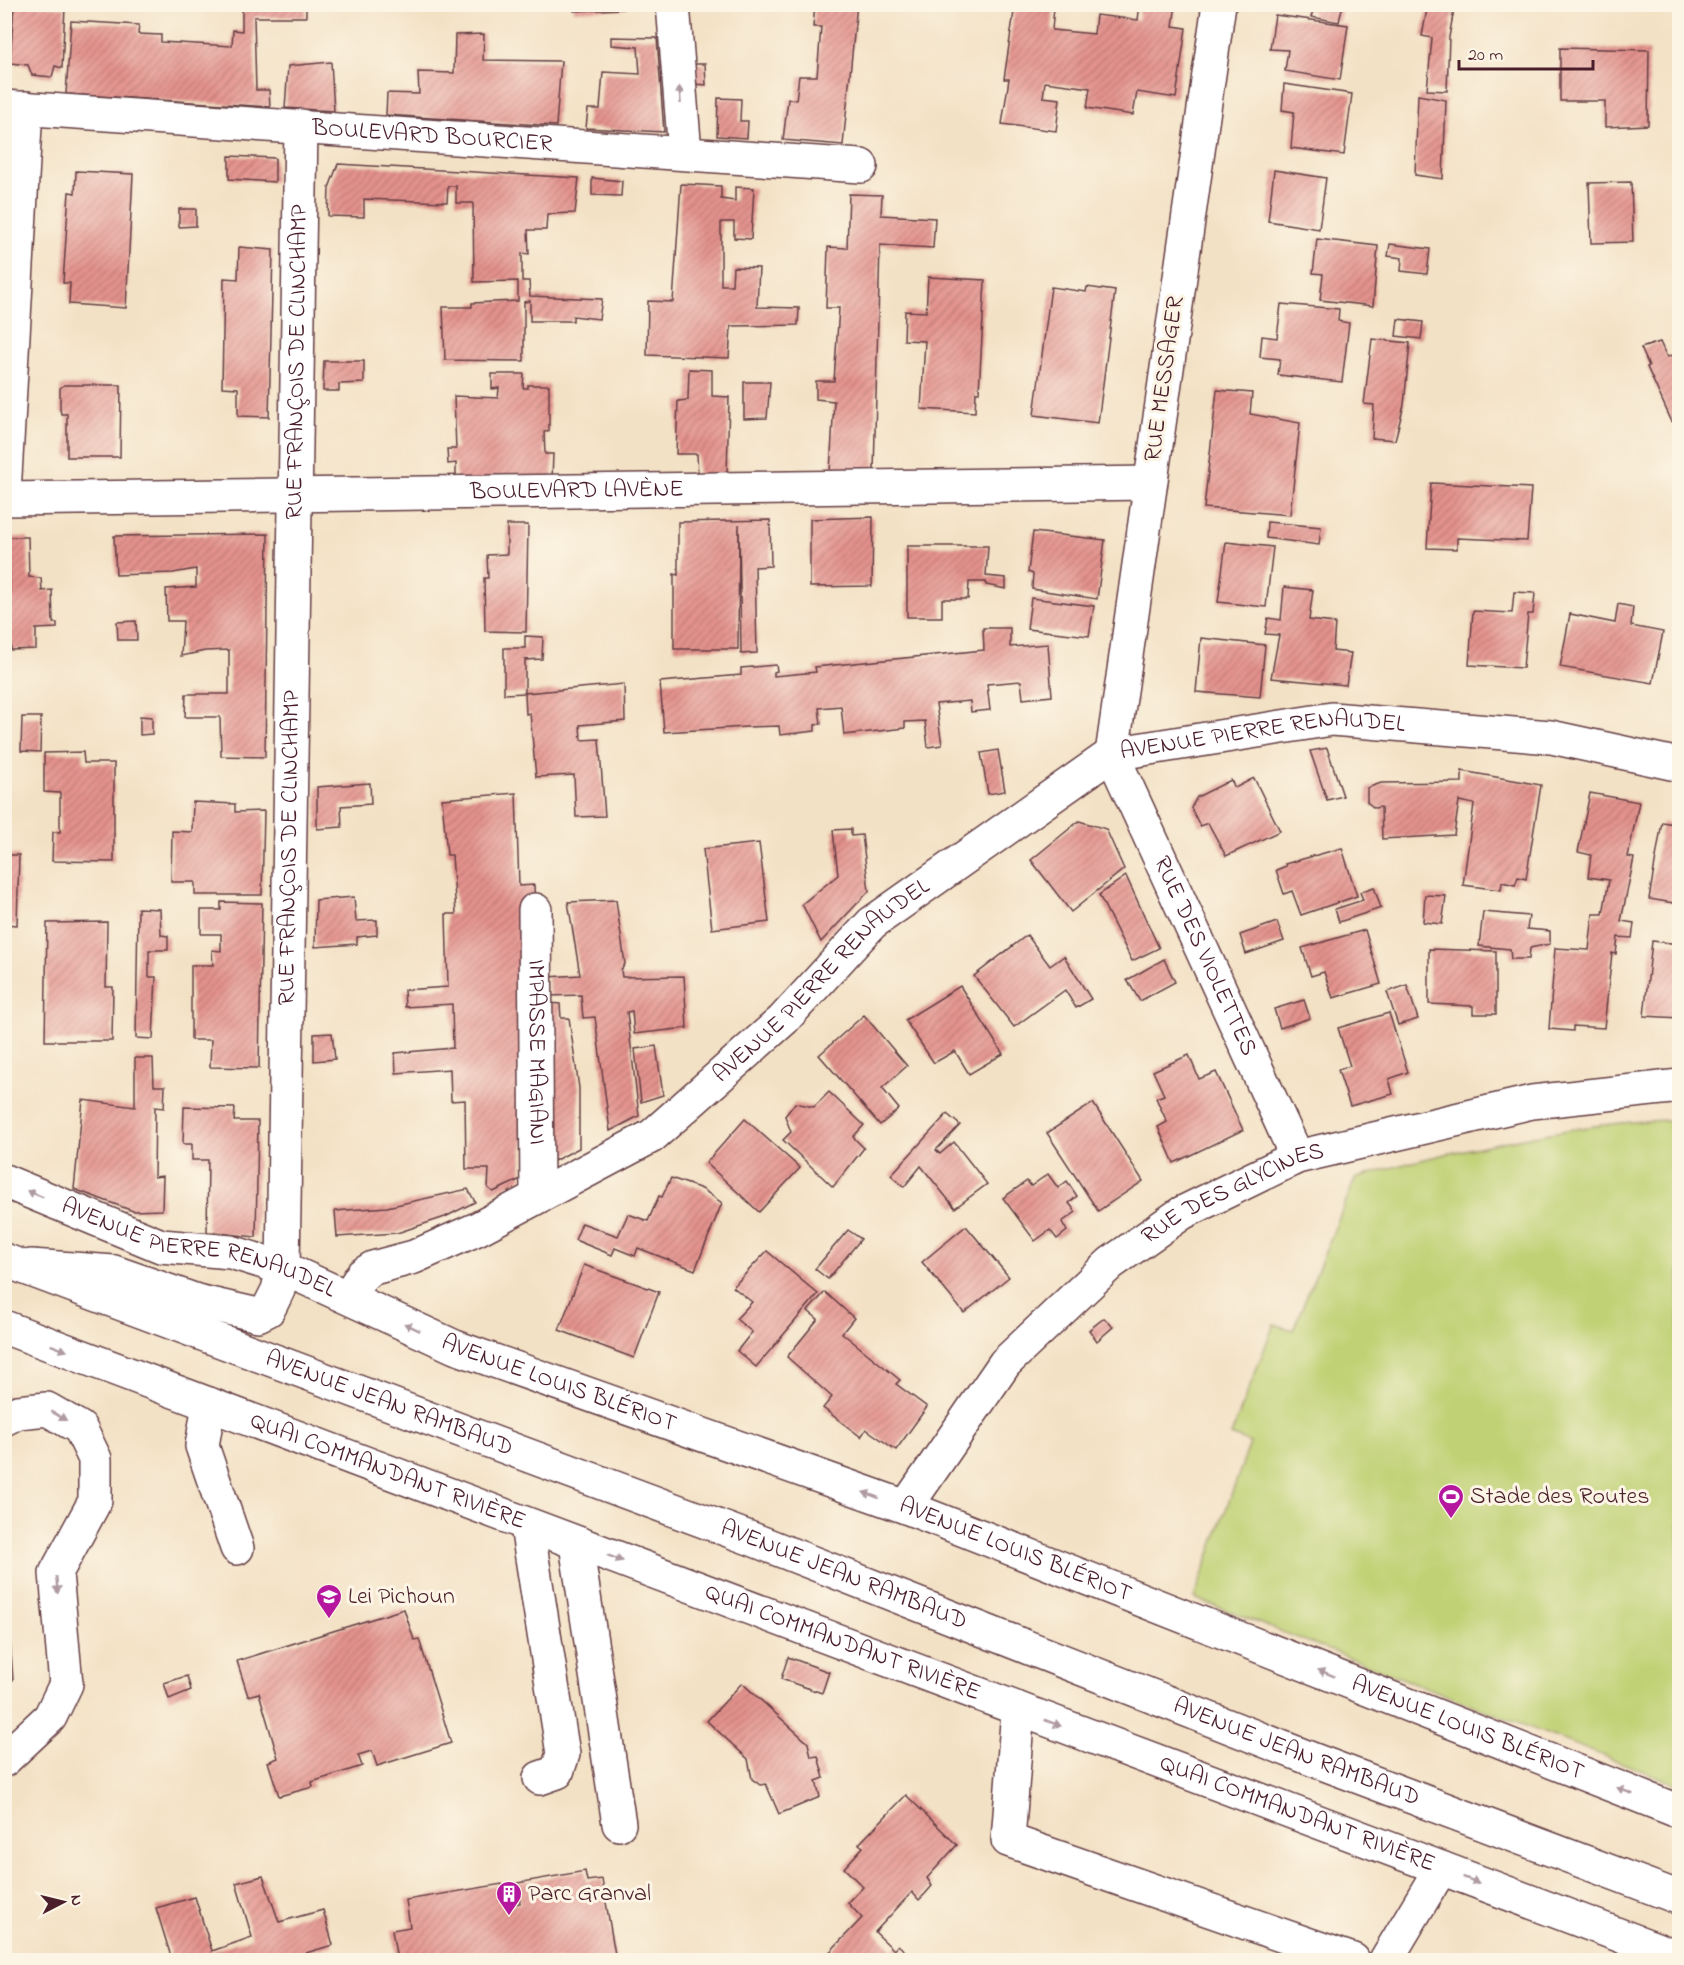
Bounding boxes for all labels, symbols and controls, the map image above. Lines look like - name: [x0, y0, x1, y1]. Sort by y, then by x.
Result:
- scale bar: [1459, 33, 1592, 71]
- text: 20 m: [1468, 43, 1503, 69]
- one-way arrow: [676, 85, 685, 104]
- street label: BOULEVARD BOURCIER: [310, 111, 554, 162]
- street label: RUE FRANÇOIS DE CLINCHAMP: [277, 204, 317, 520]
- street label: RUE MESSAGER: [1136, 293, 1194, 464]
- street label: BOULEVARD LAVÈNE: [469, 472, 684, 510]
- street label: RUE FRANÇOIS DE CLINCHAMP: [270, 689, 310, 1006]
- street label: AVENUE PIERRE RENAUDEL: [1118, 701, 1406, 770]
- street label: RUE DES VIOLETTES: [1144, 851, 1266, 1062]
- street label: AVENUE PIERRE RENAUDEL: [705, 870, 937, 1092]
- street label: IMPASSE MAGIANI: [518, 959, 554, 1145]
- street label: RUE DES GLYCINES: [1135, 1134, 1327, 1254]
- one-way arrow: [26, 1189, 44, 1199]
- street label: AVENUE PIERRE RENAUDEL: [56, 1189, 341, 1307]
- one-way arrow: [404, 1322, 421, 1331]
- street label: AVENUE LOUIS BLÉRIOT: [435, 1325, 682, 1442]
- street label: AVENUE JEAN RAMBAUD: [260, 1341, 518, 1466]
- one-way arrow: [50, 1344, 68, 1353]
- street label: QUAI COMMANDANT RIVIÈRE: [245, 1404, 531, 1539]
- one-way arrow: [51, 1410, 67, 1421]
- place label: Stade des Routes: [1470, 1480, 1650, 1515]
- sports icon: Stade des Routes: [1436, 1482, 1466, 1520]
- street label: AVENUE LOUIS BLÉRIOT: [894, 1488, 1137, 1612]
- one-way arrow: [862, 1489, 880, 1499]
- street label: AVENUE JEAN RAMBAUD: [715, 1511, 972, 1639]
- one-way arrow: [606, 1554, 624, 1564]
- one-way arrow: [52, 1575, 62, 1594]
- street label: QUAI COMMANDANT RIVIÈRE: [700, 1575, 985, 1711]
- place label: Lei Pichoun: [348, 1580, 455, 1615]
- school or university icon: Lei Pichoun: [314, 1582, 344, 1620]
- street label: AVENUE LOUIS BLÉRIOT: [1346, 1667, 1589, 1790]
- one-way arrow: [1317, 1668, 1335, 1678]
- street label: AVENUE JEAN RAMBAUD: [1168, 1689, 1425, 1816]
- one-way arrow: [1044, 1718, 1062, 1728]
- street label: QUAI COMMANDANT RIVIÈRE: [1155, 1746, 1440, 1882]
- one-way arrow: [1616, 1785, 1634, 1795]
- north arrow: [33, 1872, 93, 1932]
- one-way arrow: [1463, 1875, 1481, 1885]
- place label: Parc Granval: [528, 1877, 651, 1912]
- building icon: Parc Granval: [494, 1879, 524, 1917]
- text: N: [63, 1894, 88, 1907]

